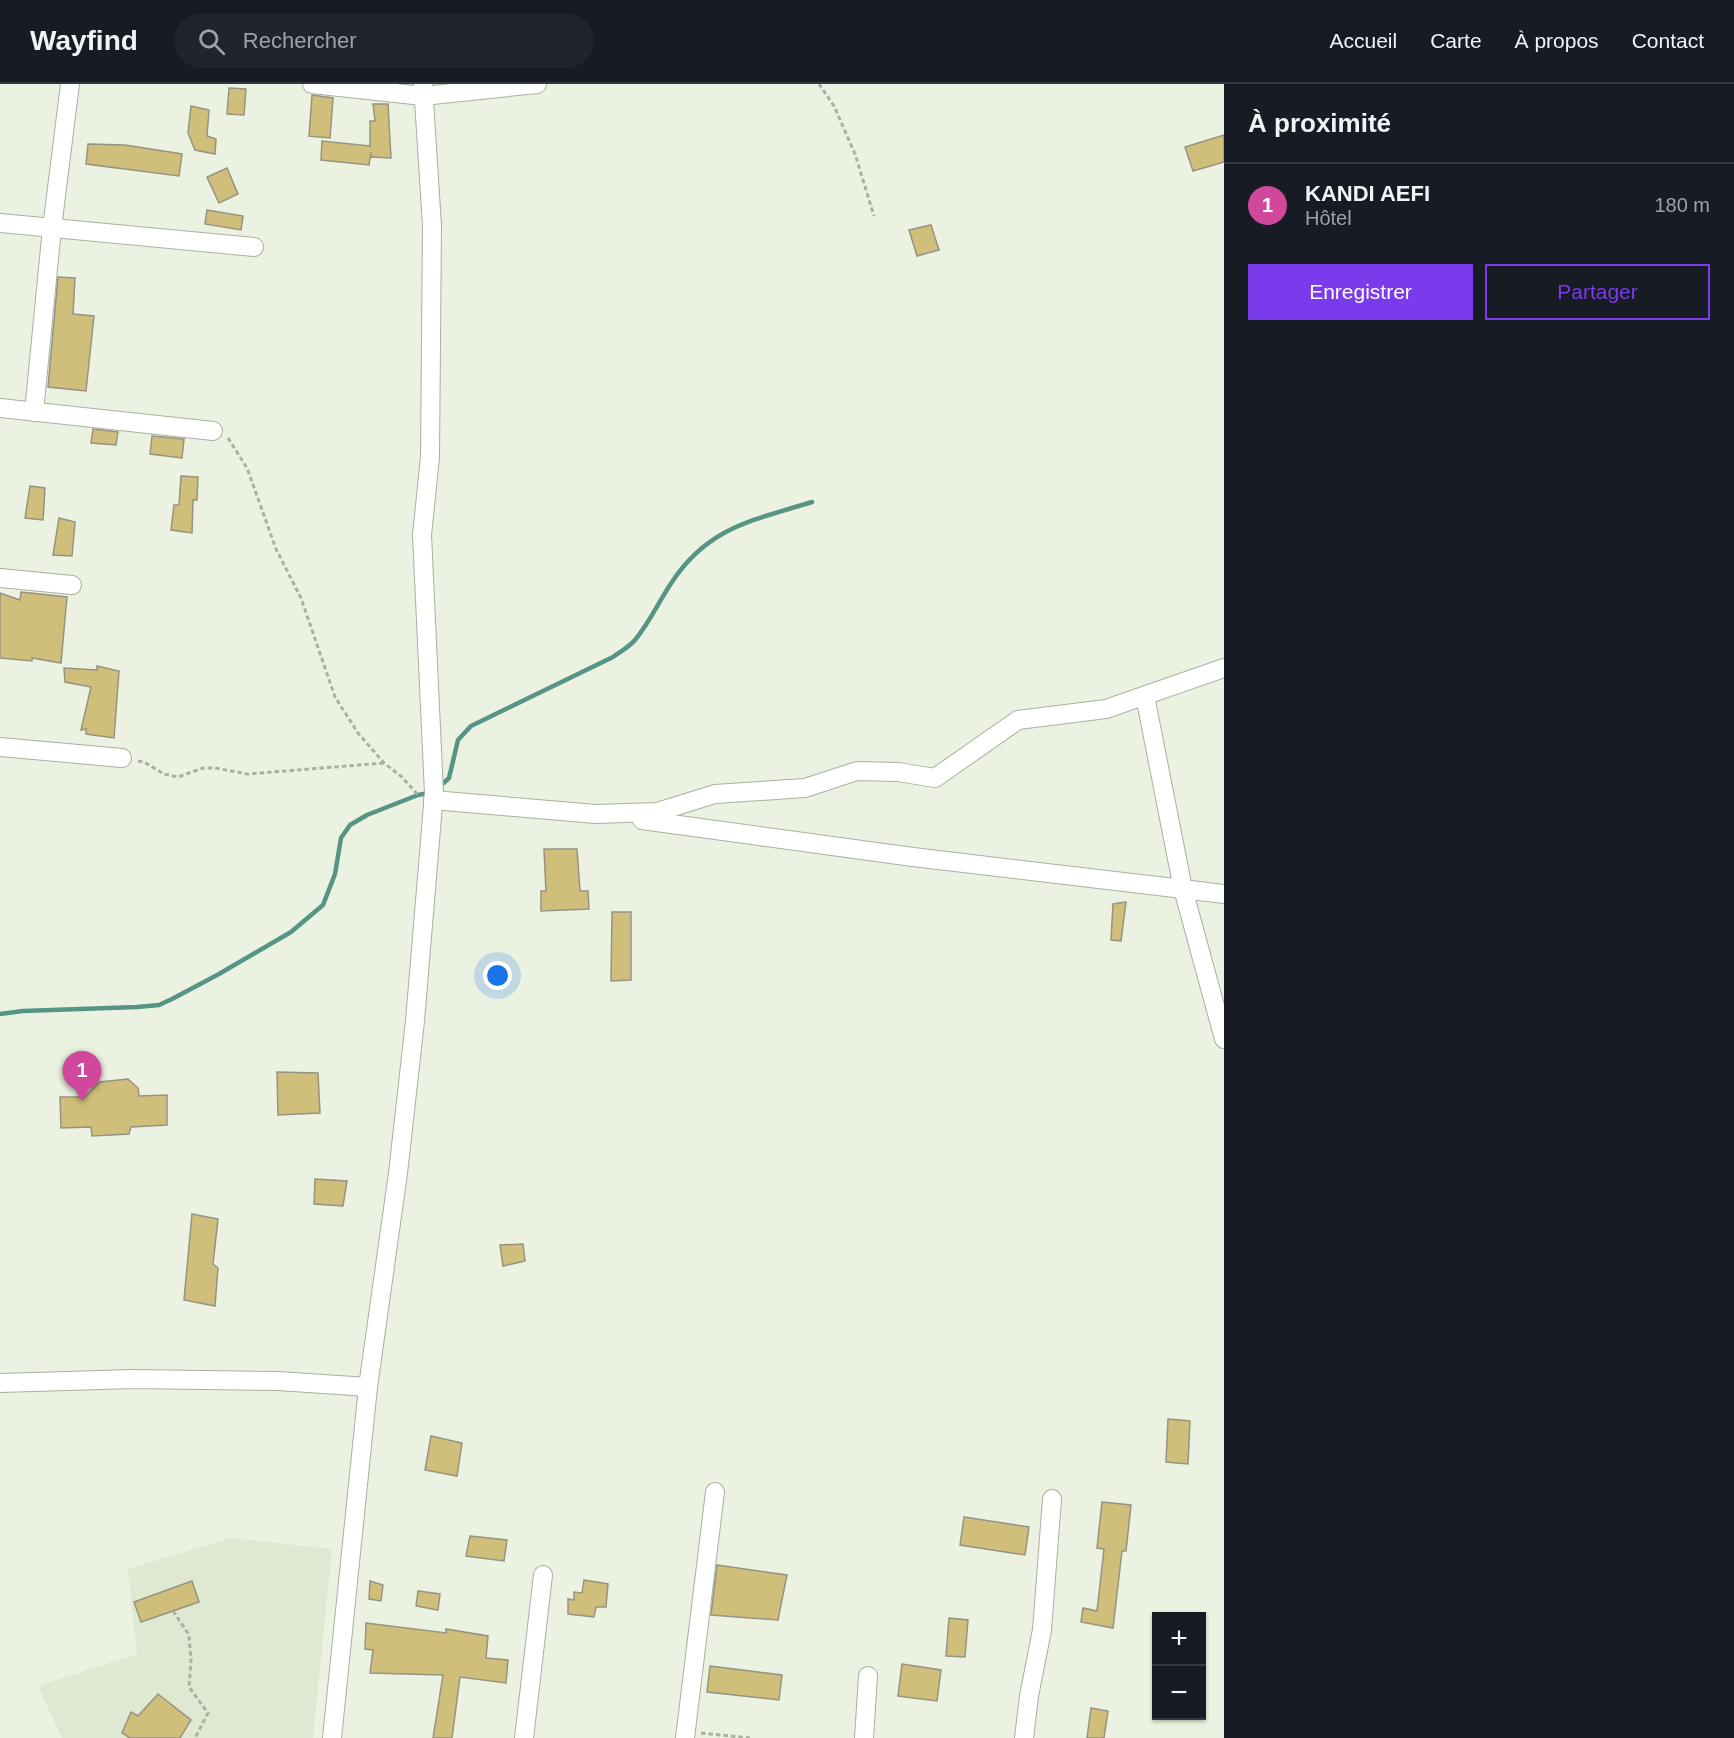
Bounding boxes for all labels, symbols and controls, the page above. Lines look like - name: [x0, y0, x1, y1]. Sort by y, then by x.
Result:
- search box: [174, 14, 594, 68]
- text: Wayfind: [30, 25, 138, 56]
- icon: search: [195, 25, 228, 58]
- text: Rechercher: [243, 28, 357, 53]
- text: Accueil: [1330, 29, 1397, 52]
- text: Carte: [1430, 29, 1482, 52]
- text: À propos: [1515, 29, 1599, 52]
- text: Contact: [1632, 29, 1704, 52]
- text: À proximité: [1248, 108, 1391, 138]
- text: KANDI AEFI: [1305, 181, 1430, 206]
- text: 1: [1262, 194, 1273, 216]
- text: 180 m: [1654, 194, 1710, 216]
- text: Hôtel: [1305, 207, 1352, 229]
- button: Enregistrer: [1248, 264, 1473, 320]
- button: Partager: [1485, 264, 1710, 320]
- your location: [483, 961, 512, 990]
- pin: 1: [62, 1052, 101, 1101]
- map controls: [1152, 1612, 1206, 1720]
- button: +: [1152, 1612, 1206, 1666]
- button: −: [1152, 1666, 1206, 1720]

